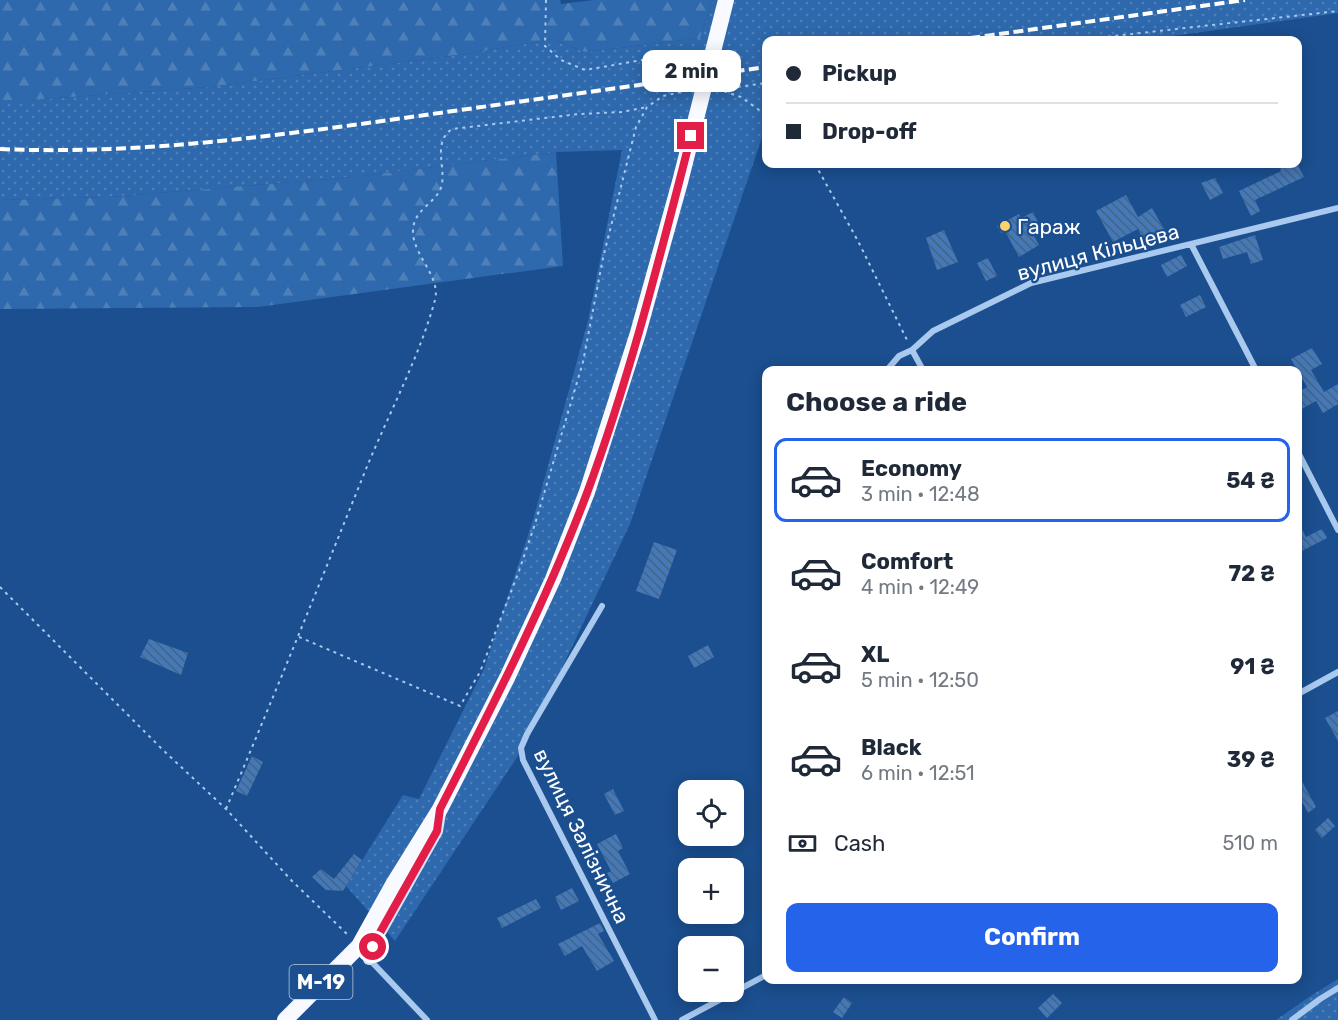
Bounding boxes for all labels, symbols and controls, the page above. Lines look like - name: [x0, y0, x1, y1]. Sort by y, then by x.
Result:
- callout: 2 min: [642, 49, 740, 91]
- text: 2 min: [664, 59, 719, 83]
- text: Pickup: [822, 60, 897, 87]
- text: Drop-off: [822, 118, 917, 145]
- route end: [677, 122, 704, 149]
- place label: Гараж: [1017, 214, 1081, 239]
- street label: вулиця Кільцева: [1014, 218, 1182, 286]
- marker: Гараж: [998, 219, 1012, 233]
- text: Choose a ride: [786, 386, 967, 418]
- icon: car: [789, 453, 843, 507]
- text: Economy: [861, 455, 962, 482]
- text: 54 ₴: [1226, 467, 1275, 494]
- text: 3 min · 12:48: [861, 482, 980, 506]
- icon: car: [789, 546, 843, 600]
- text: Comfort: [861, 548, 953, 575]
- text: 72 ₴: [1228, 560, 1275, 587]
- text: 4 min · 12:49: [861, 575, 979, 599]
- icon: car: [789, 639, 843, 693]
- text: XL: [861, 641, 889, 668]
- text: 91 ₴: [1230, 653, 1275, 680]
- text: 5 min · 12:50: [861, 668, 979, 692]
- icon: car: [789, 732, 843, 786]
- text: Black: [861, 734, 922, 761]
- street label: вулиця Залізнична: [529, 745, 635, 927]
- text: 39 ₴: [1227, 746, 1275, 773]
- text: 6 min · 12:51: [861, 761, 975, 785]
- map controls: [678, 780, 744, 1002]
- button: locate: [678, 780, 744, 846]
- icon: cash: [786, 827, 819, 860]
- text: Cash: [834, 830, 885, 857]
- text: 510 m: [1222, 831, 1278, 855]
- button: +: [678, 858, 744, 924]
- button: Confirm: [786, 903, 1278, 972]
- route start: [359, 933, 386, 960]
- button: −: [678, 936, 744, 1002]
- road number: М-19: [290, 965, 352, 999]

